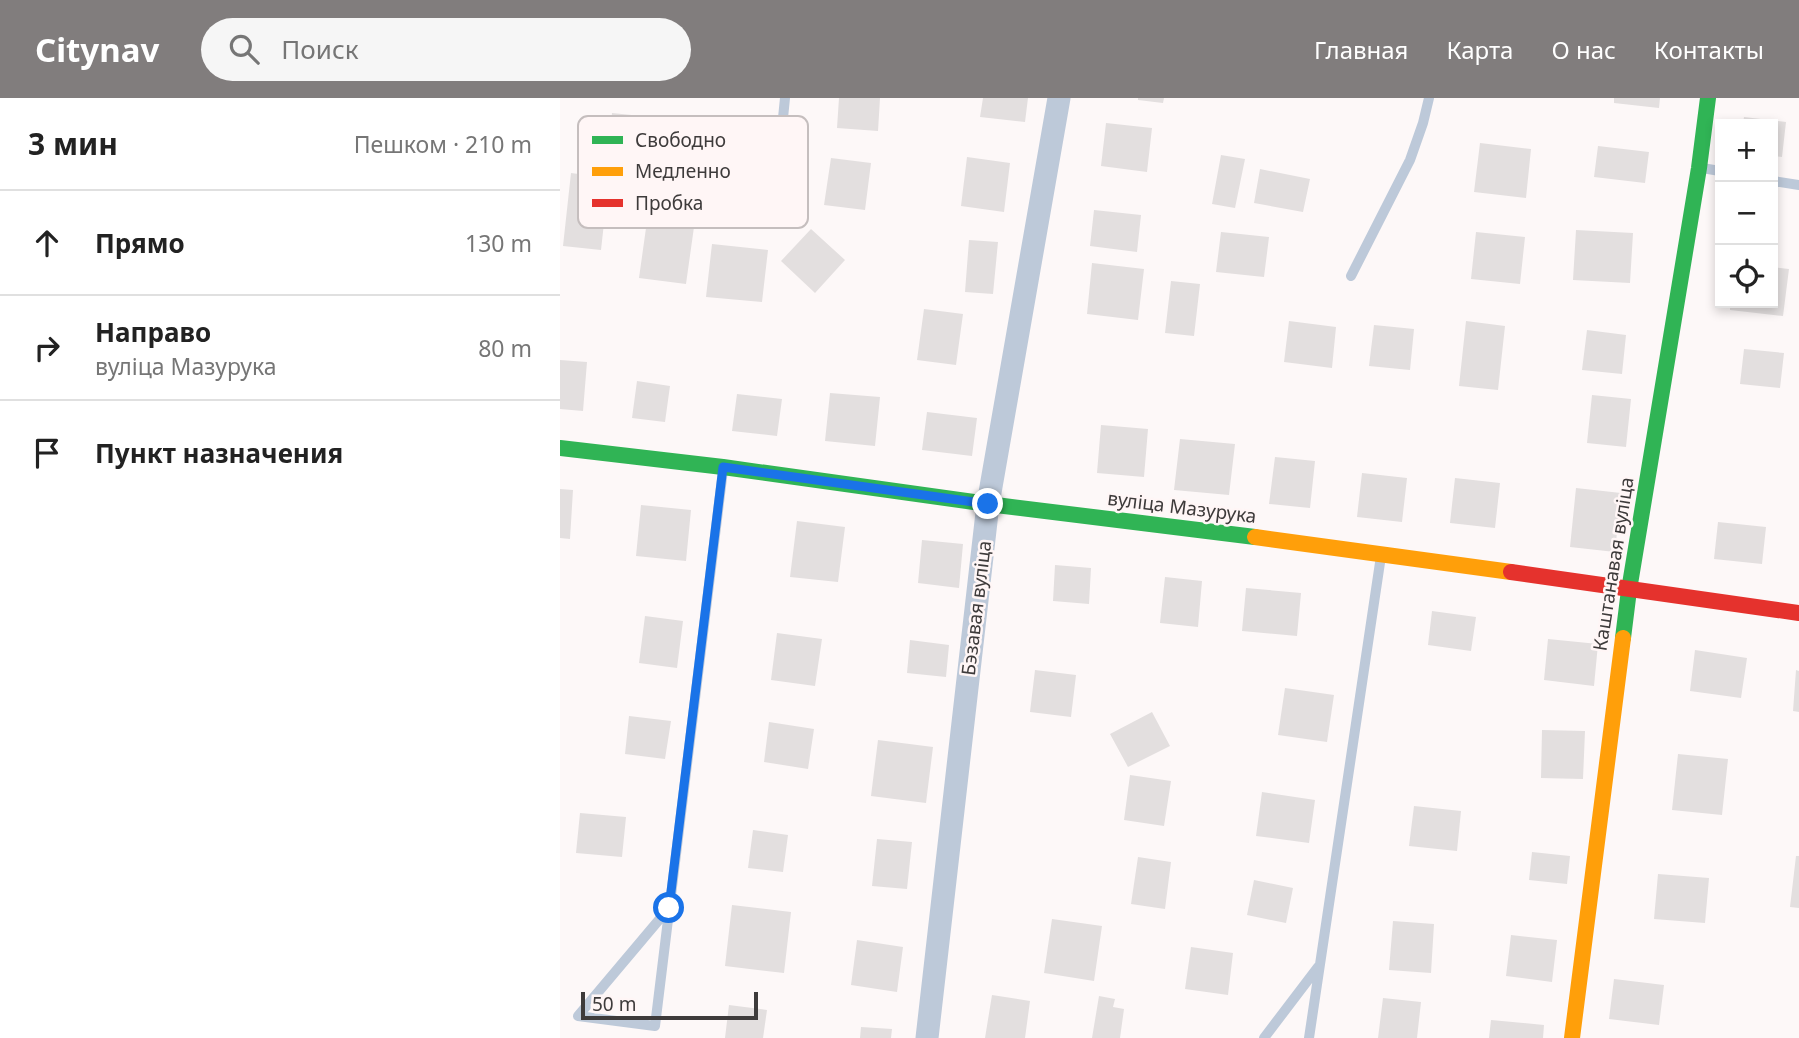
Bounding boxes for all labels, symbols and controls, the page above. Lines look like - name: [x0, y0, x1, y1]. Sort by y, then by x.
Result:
- search box: [201, 18, 691, 81]
- text: Citynav: [35, 27, 159, 72]
- icon: search: [225, 30, 263, 68]
- text: Поиск: [281, 31, 359, 67]
- text: Главная: [1314, 33, 1408, 66]
- text: Карта: [1446, 33, 1513, 66]
- text: О нас: [1551, 33, 1616, 66]
- text: Контакты: [1654, 33, 1764, 66]
- legend: [578, 116, 808, 228]
- map controls: [1715, 119, 1778, 308]
- button: +: [1715, 119, 1778, 182]
- text: 3 мин: [28, 123, 118, 164]
- text: Свободно: [635, 127, 726, 153]
- text: Пешком · 210 m: [354, 128, 532, 160]
- text: Медленно: [635, 158, 731, 184]
- button: −: [1715, 182, 1778, 245]
- text: Пробка: [635, 190, 703, 216]
- icon: ahead: [28, 224, 66, 262]
- text: Прямо: [95, 225, 185, 261]
- text: 130 m: [465, 227, 532, 259]
- button: locate: [1715, 245, 1778, 308]
- text: Направо: [95, 314, 211, 350]
- icon: right: [28, 329, 66, 367]
- text: 80 m: [478, 332, 532, 364]
- text: вуліца Мазурука: [95, 350, 276, 382]
- icon: arrive: [28, 434, 66, 472]
- text: Пункт назначения: [95, 435, 343, 471]
- street label: Каштанавая вуліца: [1586, 475, 1640, 653]
- street label: вуліца Мазурука: [1106, 485, 1258, 529]
- route end: [972, 488, 1003, 519]
- street label: Бэзавая вуліца: [955, 539, 997, 677]
- route start: [653, 892, 684, 923]
- scale bar: [581, 989, 758, 1021]
- text: 50 m: [592, 991, 636, 1017]

